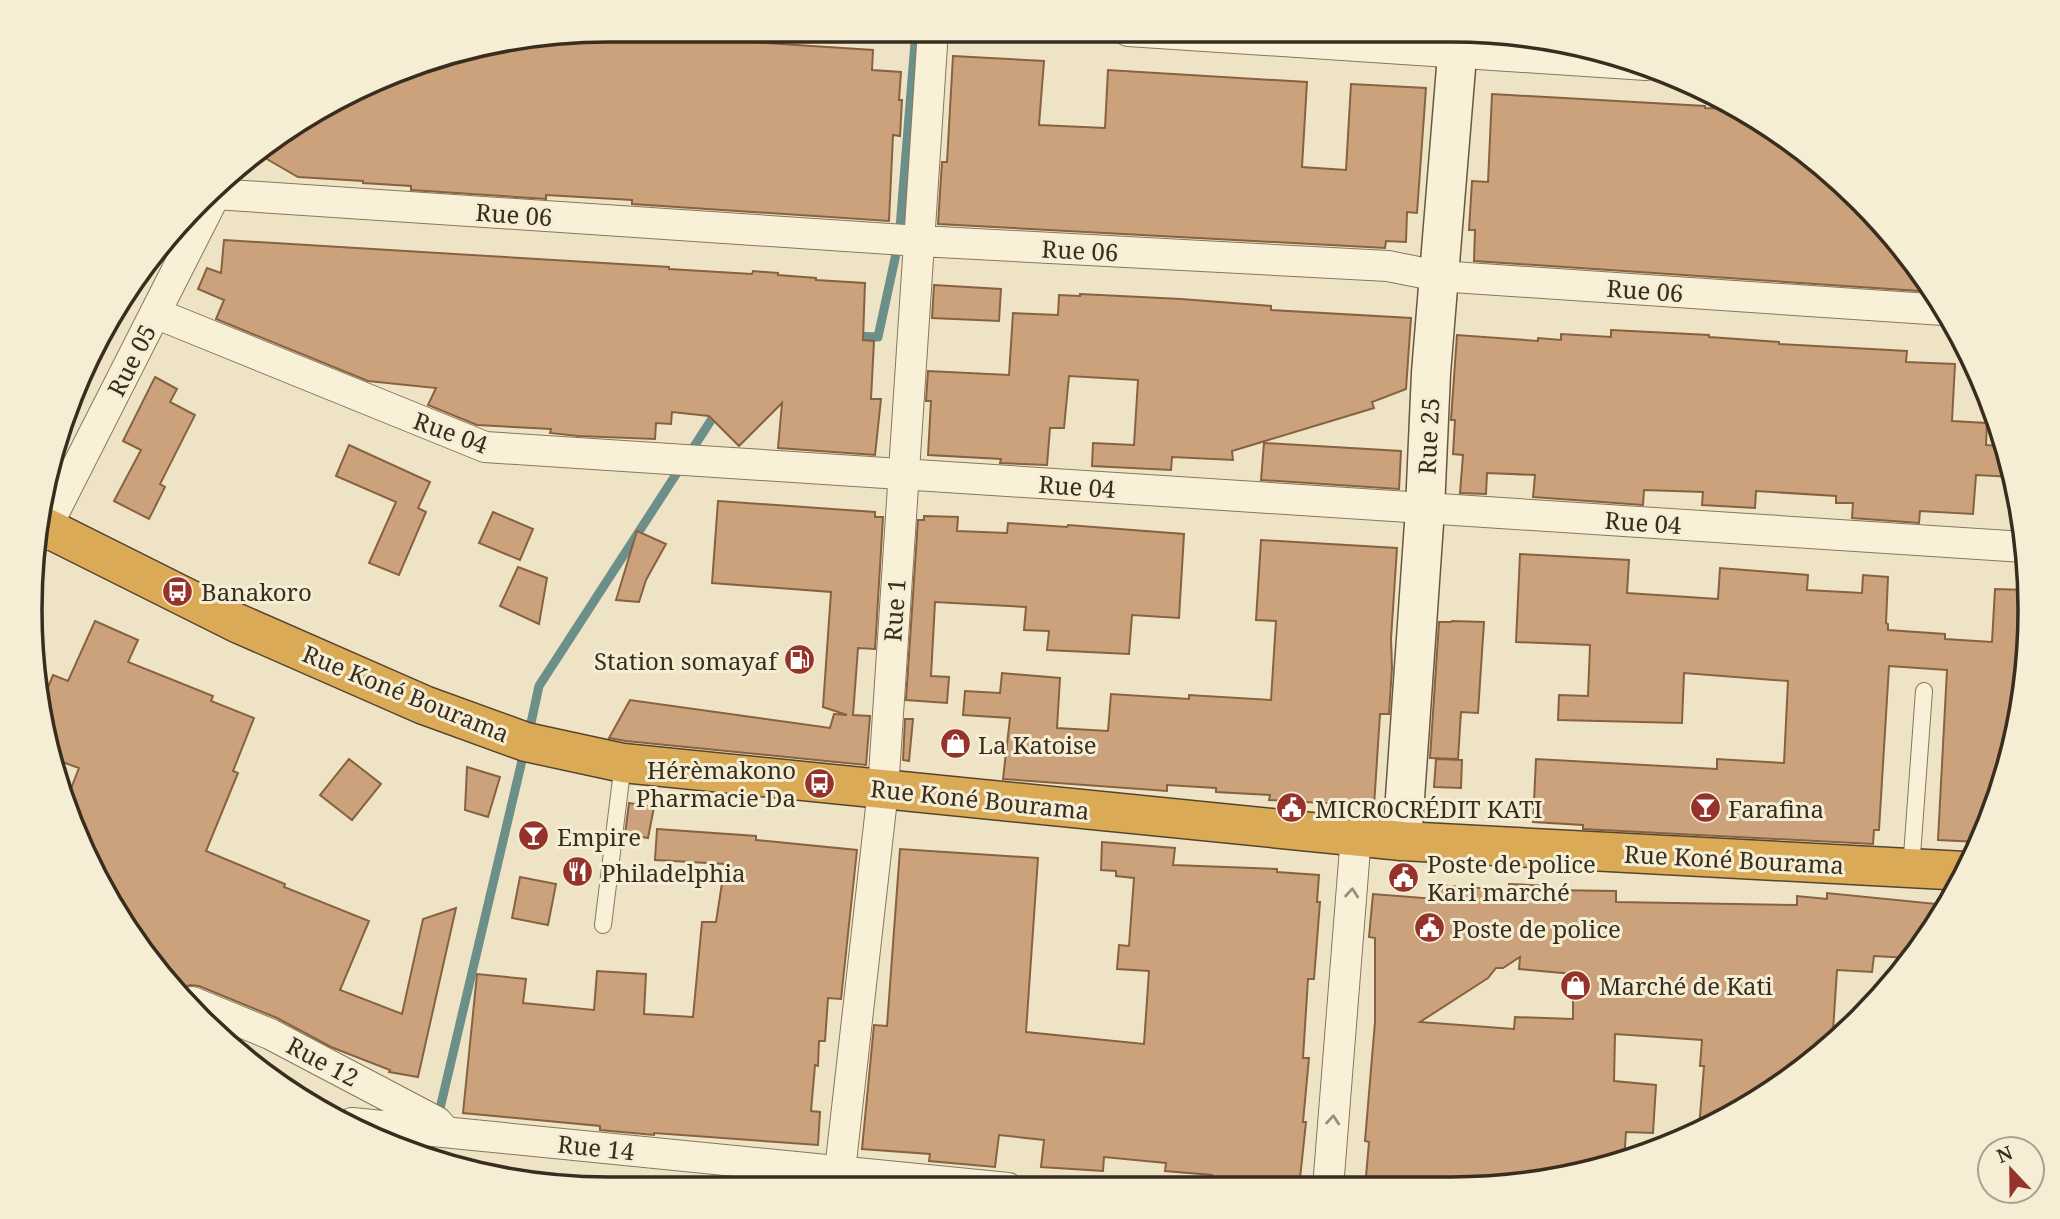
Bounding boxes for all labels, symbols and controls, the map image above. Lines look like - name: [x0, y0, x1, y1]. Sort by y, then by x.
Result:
- street label: Rue 06: [474, 195, 554, 233]
- street label: Rue 06: [1041, 232, 1119, 268]
- street label: Rue 06: [1605, 271, 1685, 309]
- street label: Rue 05: [99, 318, 163, 402]
- street label: Rue 25: [1410, 397, 1446, 475]
- street label: Rue 04: [409, 403, 493, 461]
- street label: Rue 04: [1037, 467, 1117, 505]
- street label: Rue 04: [1603, 503, 1683, 541]
- bus stop icon: Banakoro: [161, 574, 195, 608]
- place label: Banakoro: [201, 575, 312, 608]
- street label: Rue 1: [875, 577, 913, 643]
- street label: Rue Koné Bourama: [298, 636, 514, 750]
- fuel station icon: Station somayaf: [783, 643, 817, 677]
- place label: Station somayaf: [594, 644, 779, 677]
- shop icon: La Katoise: [938, 727, 972, 761]
- place label: La Katoise: [978, 728, 1097, 761]
- place label: Hérèmakono Pharmacie Da: [636, 753, 796, 814]
- bus stop icon: Hérèmakono Pharmacie Da: [802, 766, 836, 800]
- street label: Rue Koné Bourama: [869, 771, 1091, 827]
- public building icon: MICROCRÉDIT KATI: [1275, 791, 1309, 825]
- bar icon: Farafina: [1688, 791, 1722, 825]
- place label: MICROCRÉDIT KATI: [1315, 792, 1543, 825]
- place label: Farafina: [1728, 792, 1824, 825]
- bar icon: Empire: [517, 819, 551, 853]
- place label: Empire: [557, 820, 641, 853]
- street label: Rue Koné Bourama: [1623, 837, 1845, 881]
- place label: Poste de police Kari marché: [1427, 847, 1596, 908]
- restaurant icon: Philadelphia: [561, 855, 595, 889]
- place label: Philadelphia: [601, 856, 746, 889]
- public building icon: Poste de police Kari marché: [1387, 860, 1421, 894]
- one-way arrow: [1344, 887, 1359, 898]
- public building icon: Poste de police: [1412, 911, 1446, 945]
- place label: Poste de police: [1452, 912, 1621, 945]
- shop icon: Marché de Kati: [1559, 968, 1593, 1002]
- place label: Marché de Kati: [1599, 969, 1773, 1002]
- street label: Rue 12: [281, 1028, 365, 1094]
- one-way arrow: [1325, 1114, 1340, 1125]
- street label: Rue 14: [556, 1127, 637, 1167]
- north arrow: [1976, 1135, 2046, 1205]
- text: N: [1993, 1139, 2016, 1169]

